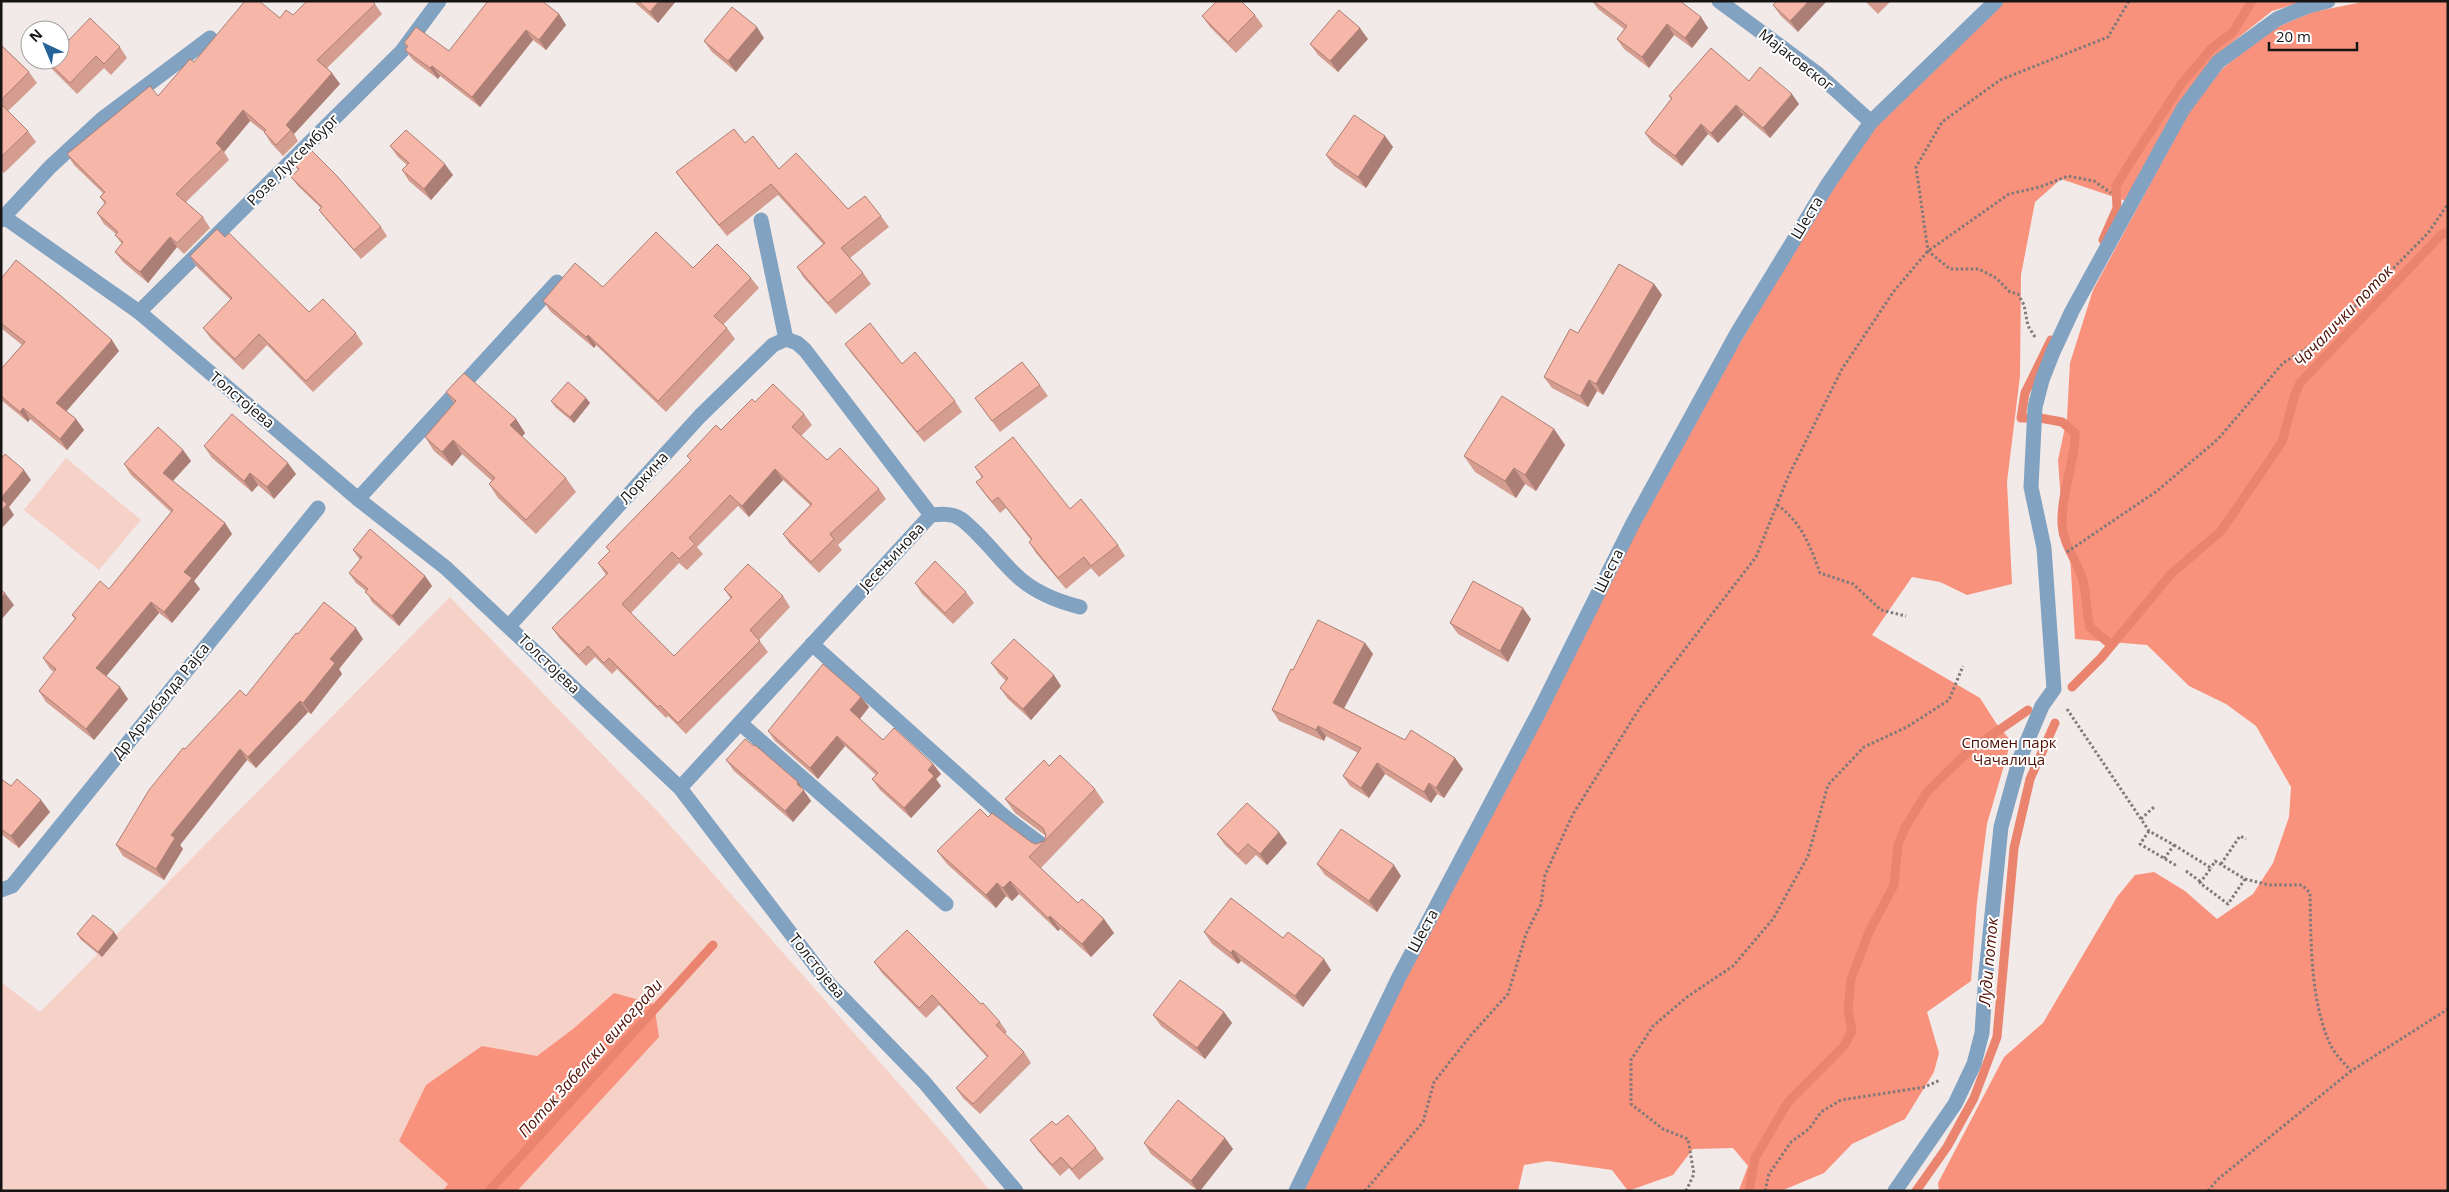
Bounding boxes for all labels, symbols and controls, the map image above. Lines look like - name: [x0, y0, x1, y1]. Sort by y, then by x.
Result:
- north arrow: [20, 20, 70, 70]
- scale bar: [2269, 20, 2356, 52]
- text: N: [25, 24, 46, 46]
- street label: Мајаковског: [1755, 24, 1839, 95]
- text: 20 m: [2276, 26, 2311, 46]
- street label: Розе Луксембург: [242, 109, 343, 210]
- street label: Шеста: [1786, 192, 1827, 243]
- water label: Чачалички поток: [2289, 259, 2398, 372]
- street label: Толстојева: [206, 366, 279, 432]
- street label: Лоркина: [614, 447, 672, 508]
- street label: Јесењинова: [853, 518, 928, 596]
- street label: Шеста: [1589, 545, 1627, 596]
- street label: Толстојева: [515, 629, 585, 698]
- street label: Др Арчибалда Рајса: [107, 638, 213, 763]
- park label: Спомен парк Чачалица: [1961, 732, 2057, 769]
- street label: Шеста: [1402, 905, 1442, 956]
- water label: Луди поток: [1973, 915, 2003, 1008]
- street label: Толстојева: [785, 929, 850, 1002]
- water label: Поток Забелски виногради: [513, 974, 667, 1142]

